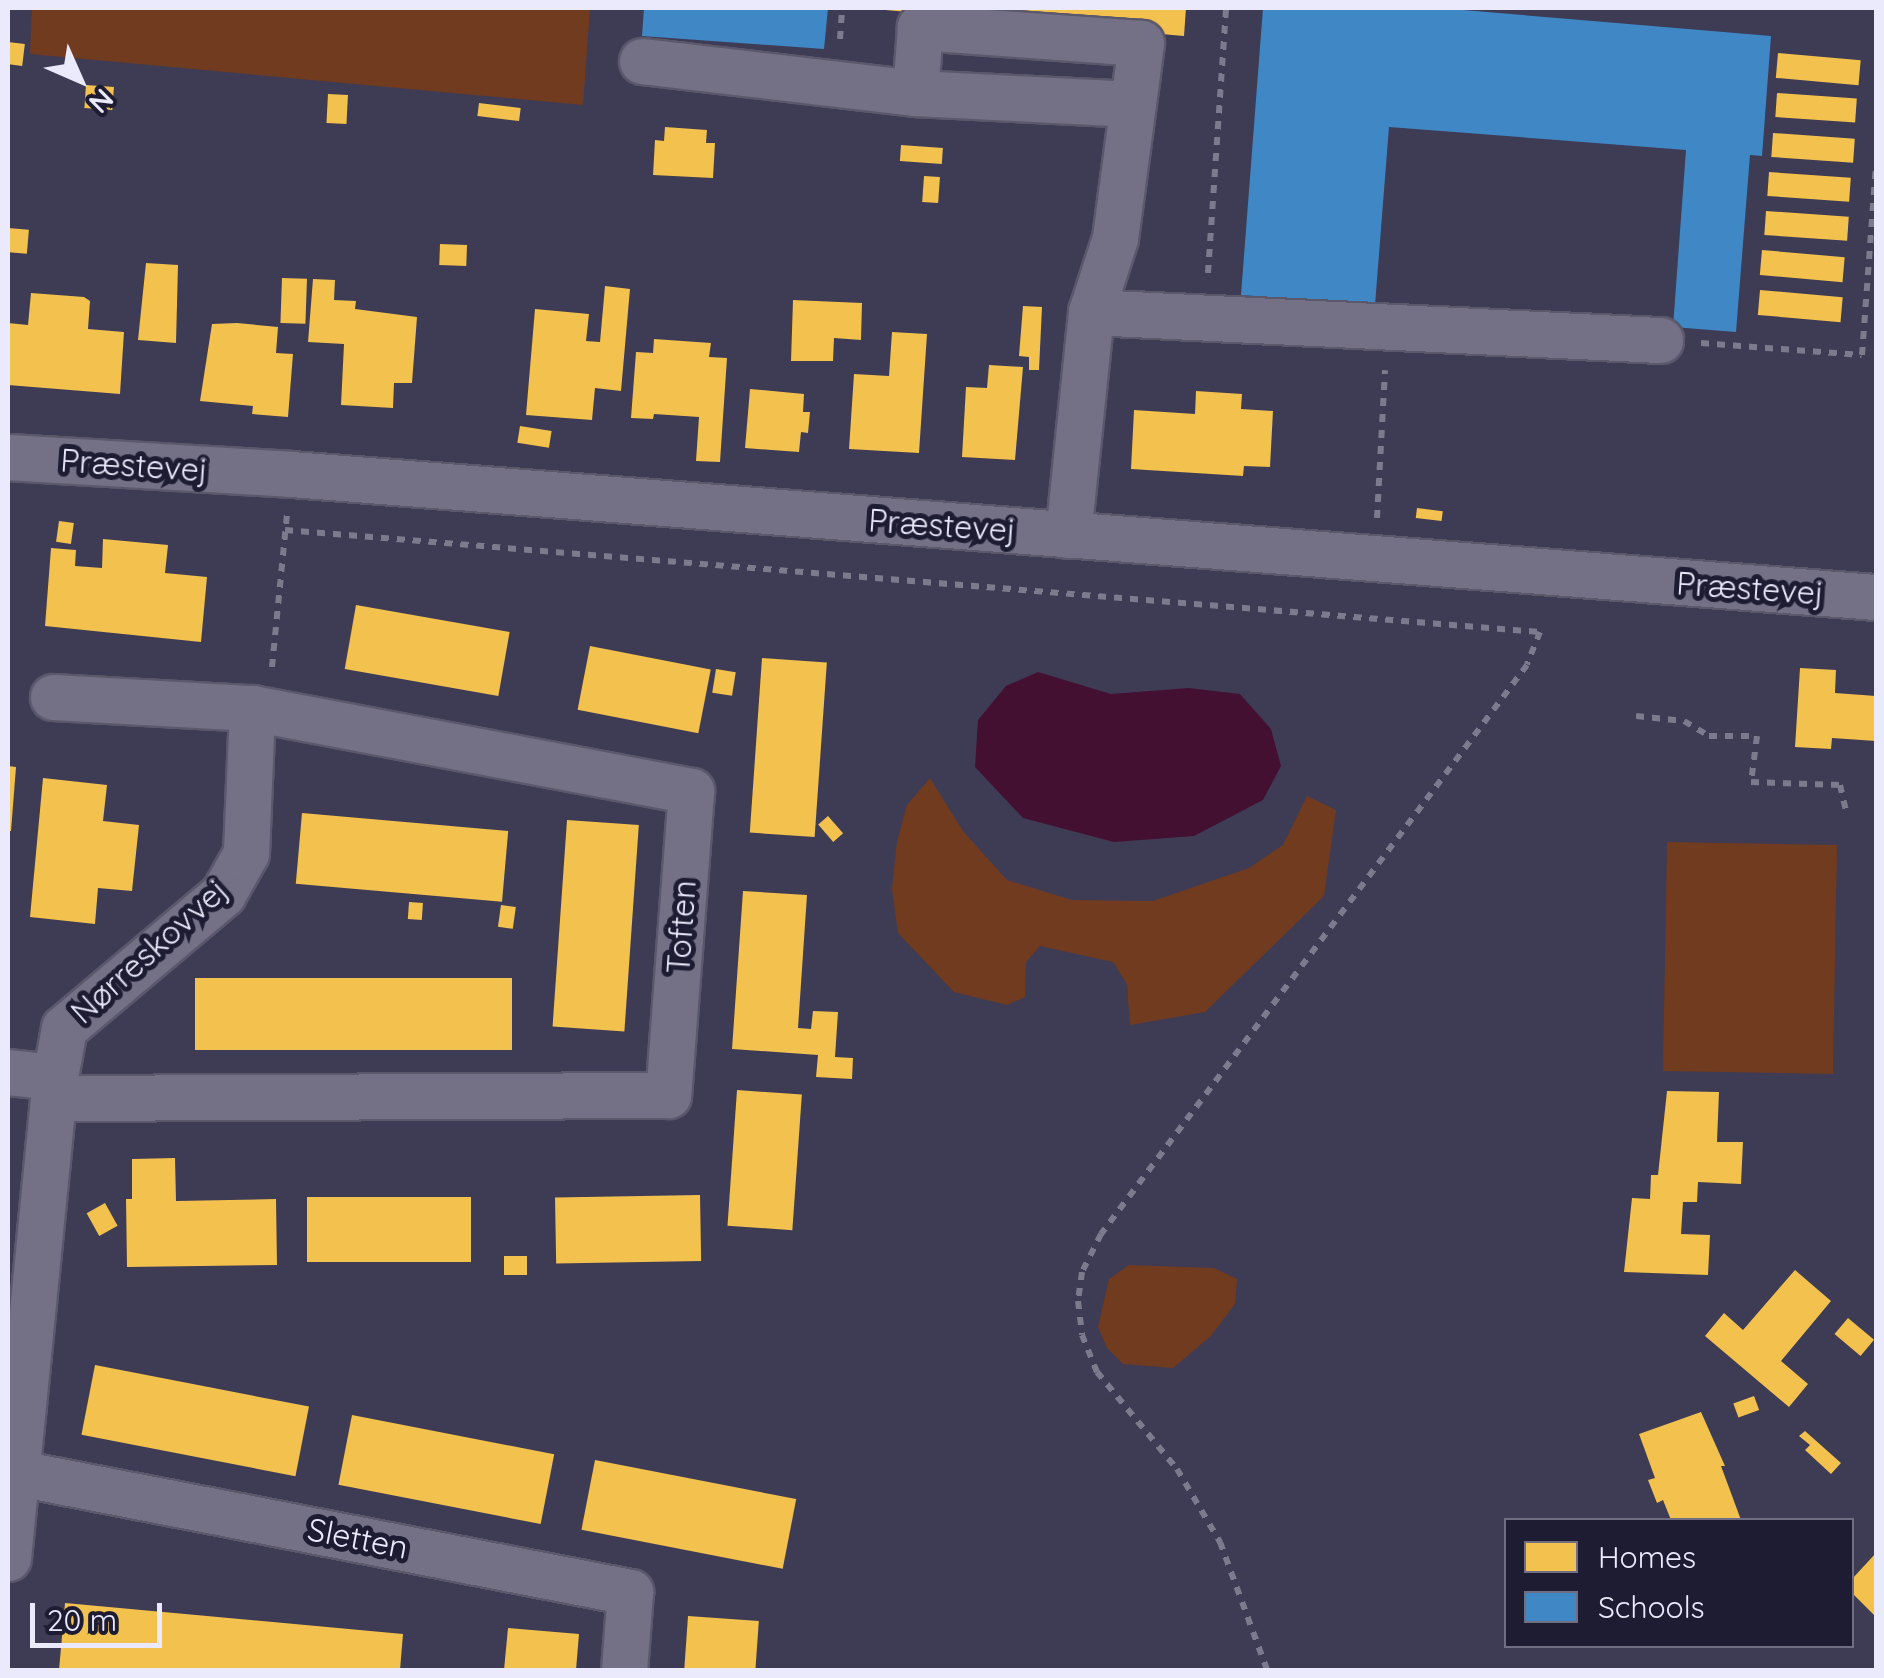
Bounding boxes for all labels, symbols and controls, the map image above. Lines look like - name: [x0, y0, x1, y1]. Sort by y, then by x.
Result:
- north arrow: [30, 30, 130, 130]
- text: N: [82, 82, 121, 121]
- street label: Præstevej: [59, 441, 209, 489]
- street label: Præstevej: [867, 501, 1017, 549]
- street label: Præstevej: [1675, 564, 1825, 612]
- street label: Nørreskovvej: [63, 871, 235, 1031]
- street label: Toften: [659, 879, 703, 975]
- street label: Sletten: [305, 1509, 411, 1567]
- legend: [1504, 1518, 1854, 1648]
- text: Homes: [1598, 1538, 1696, 1576]
- scale bar: [35, 1583, 168, 1645]
- text: Schools: [1598, 1588, 1705, 1626]
- text: 20 m: [47, 1601, 117, 1639]

